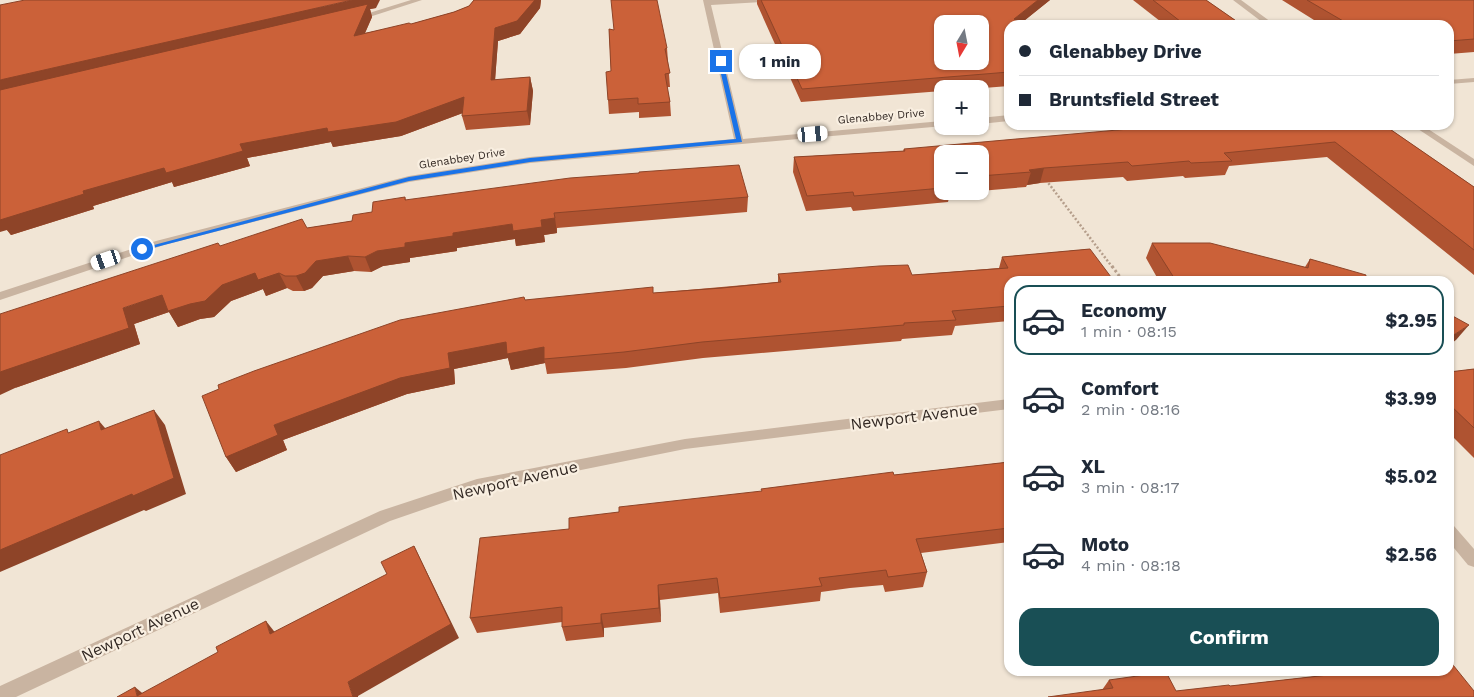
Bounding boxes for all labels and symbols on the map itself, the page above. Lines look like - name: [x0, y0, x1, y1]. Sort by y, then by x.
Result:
- north arrow: [934, 15, 989, 70]
- callout: 1 min: [738, 44, 821, 78]
- route end: [710, 50, 732, 72]
- street label: Glenabbey Drive: [837, 106, 925, 127]
- car: [797, 125, 828, 143]
- street label: Glenabbey Drive: [418, 145, 506, 172]
- route start: [131, 238, 153, 260]
- car: [89, 248, 122, 272]
- street label: Newport Avenue: [849, 399, 979, 434]
- street label: Newport Avenue: [451, 457, 580, 504]
- street label: Newport Avenue: [78, 594, 202, 665]

